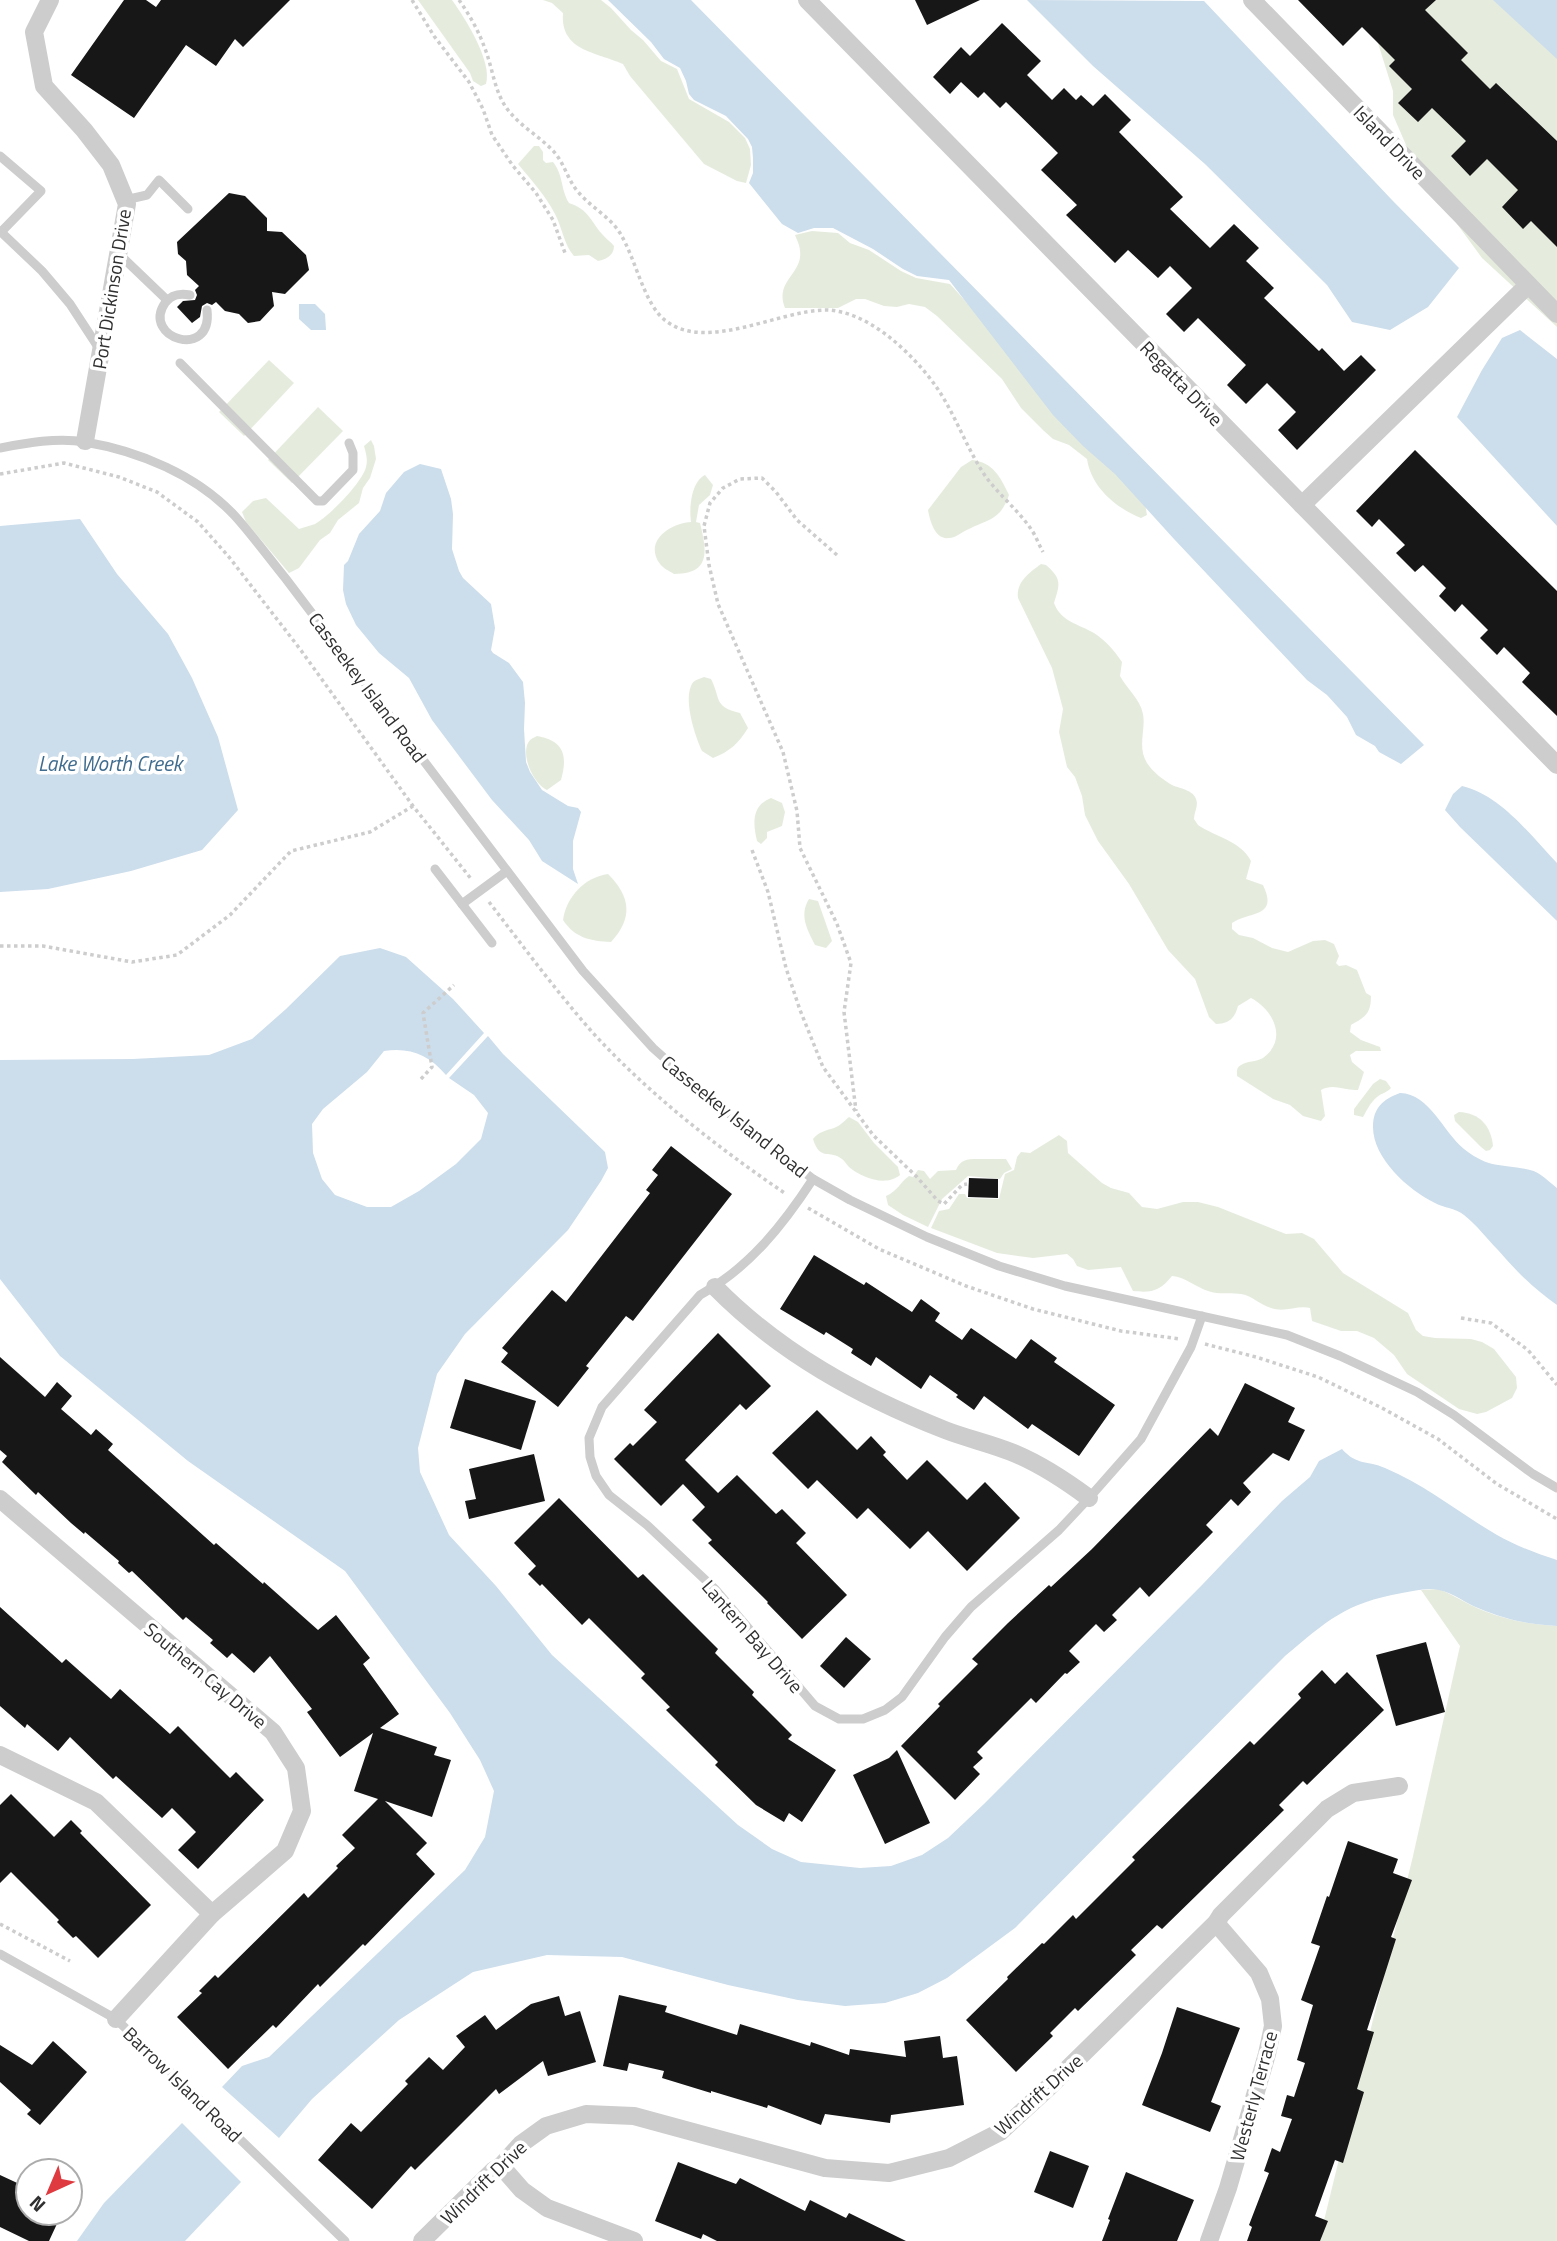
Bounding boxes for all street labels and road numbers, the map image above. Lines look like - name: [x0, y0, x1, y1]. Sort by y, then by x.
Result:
- street label: Island Drive: [1347, 98, 1433, 186]
- street label: Port Dickinson Drive: [84, 207, 138, 371]
- street label: Regatta Drive: [1134, 334, 1230, 432]
- street label: Casseekey Island Road: [302, 606, 434, 768]
- street label: Casseekey Island Road: [655, 1048, 815, 1184]
- street label: Lantern Bay Drive: [695, 1573, 811, 1699]
- street label: Southern Cay Drive: [138, 1615, 274, 1735]
- street label: Barrow Island Road: [117, 2019, 249, 2149]
- street label: Westerly Terrace: [1222, 2028, 1284, 2164]
- street label: Windrift Drive: [987, 2046, 1089, 2142]
- street label: Windrift Drive: [433, 2133, 533, 2231]

